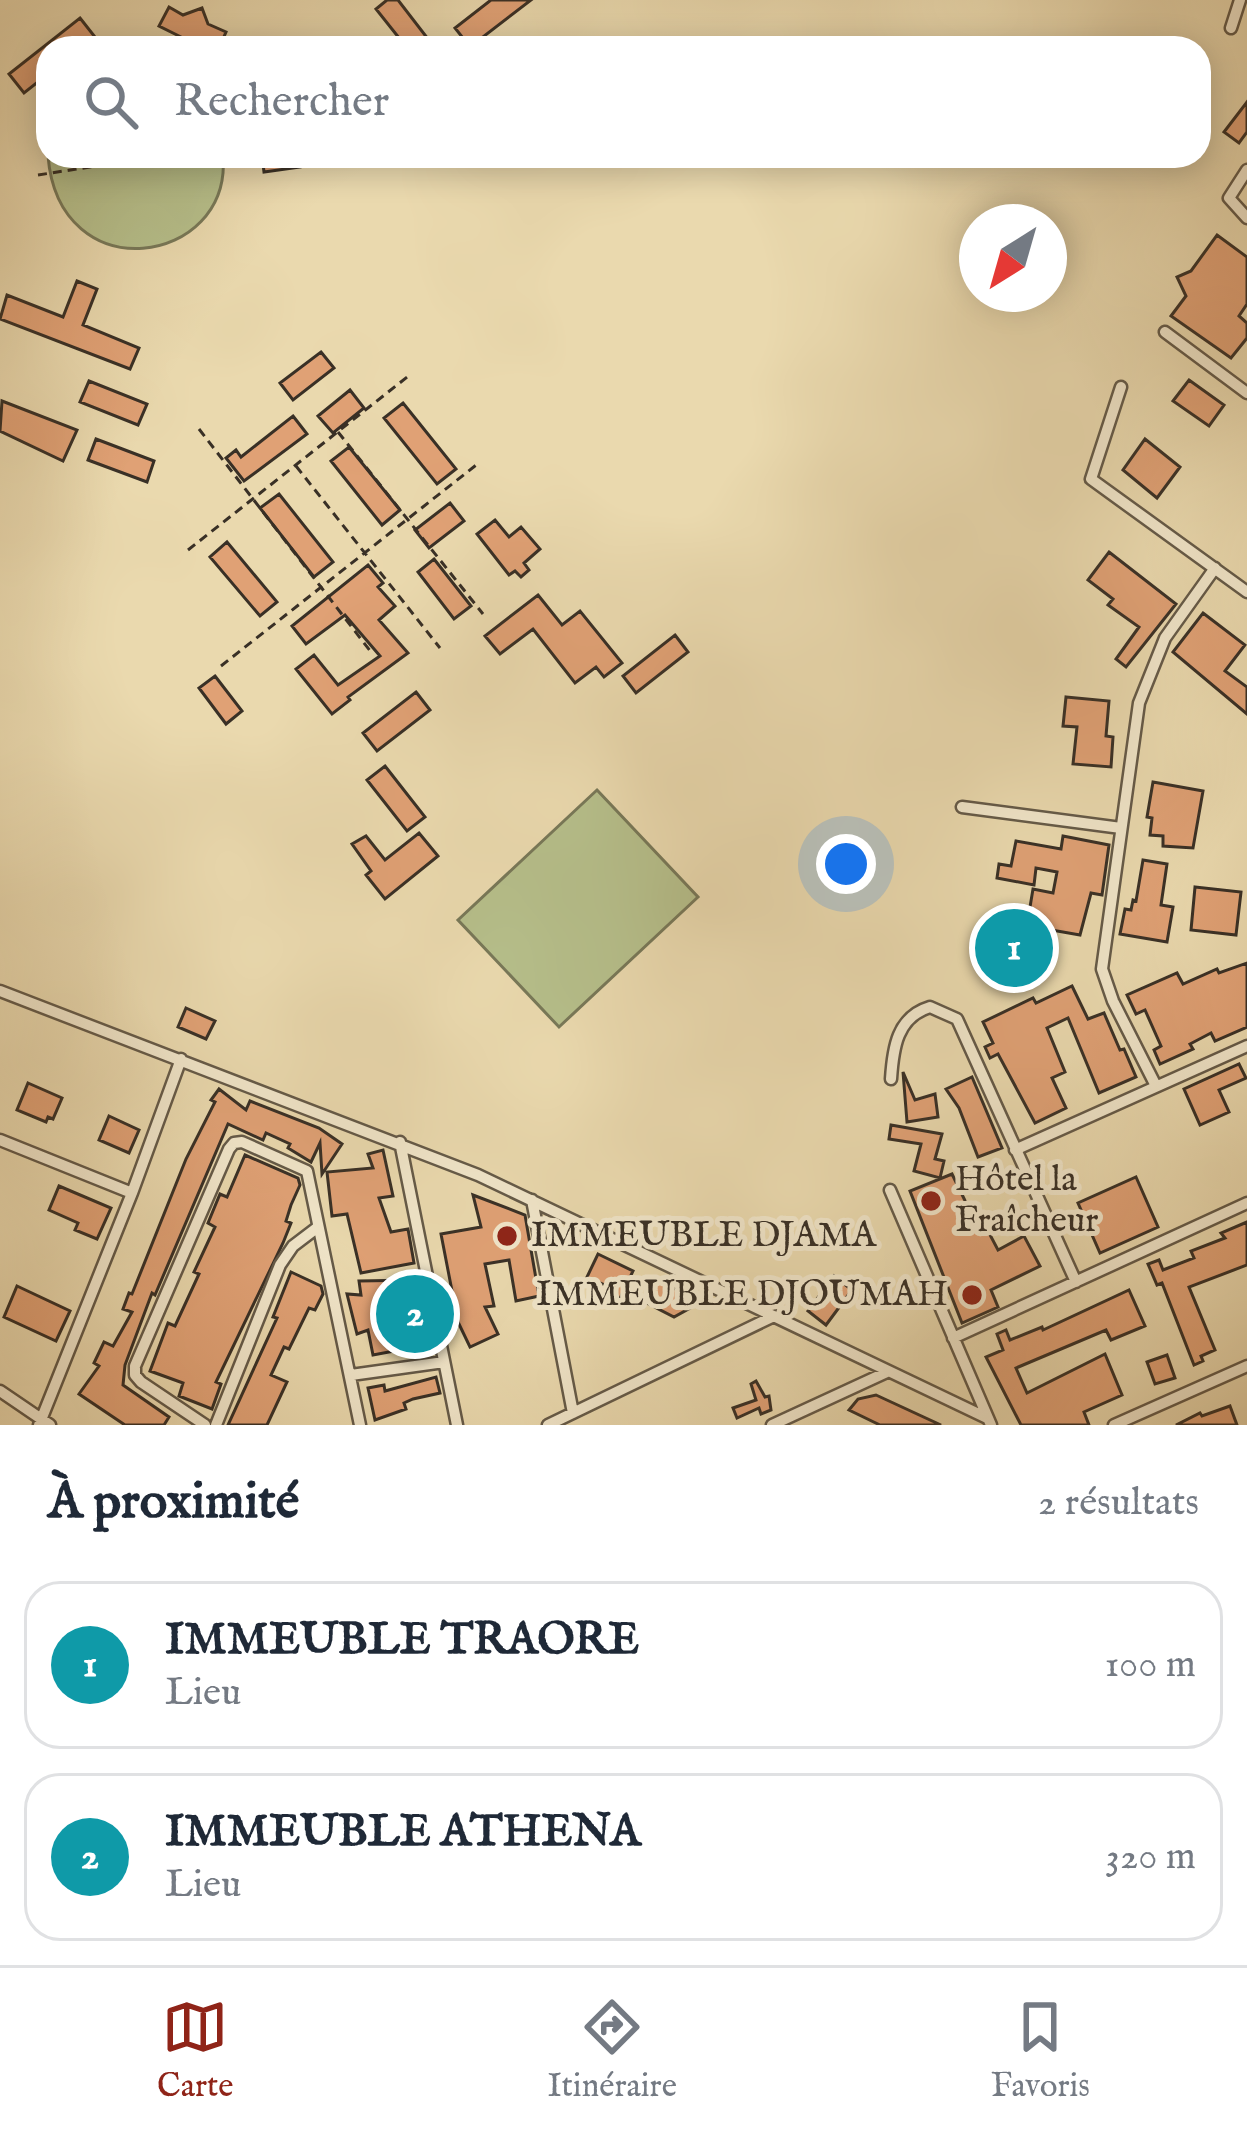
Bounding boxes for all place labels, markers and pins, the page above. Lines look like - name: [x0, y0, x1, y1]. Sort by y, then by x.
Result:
- pin: 1: [975, 903, 1053, 993]
- place label: Hôtel la Fraîcheur: [955, 1157, 1099, 1244]
- marker: Hôtel la Fraîcheur: [918, 1188, 944, 1214]
- place label: IMMEUBLE DJAMA: [531, 1213, 878, 1259]
- marker: IMMEUBLE DJAMA: [494, 1223, 520, 1249]
- pin: 2: [376, 1269, 454, 1359]
- place label: IMMEUBLE DJOUMAH: [536, 1272, 948, 1318]
- marker: IMMEUBLE DJOUMAH: [959, 1282, 985, 1308]

